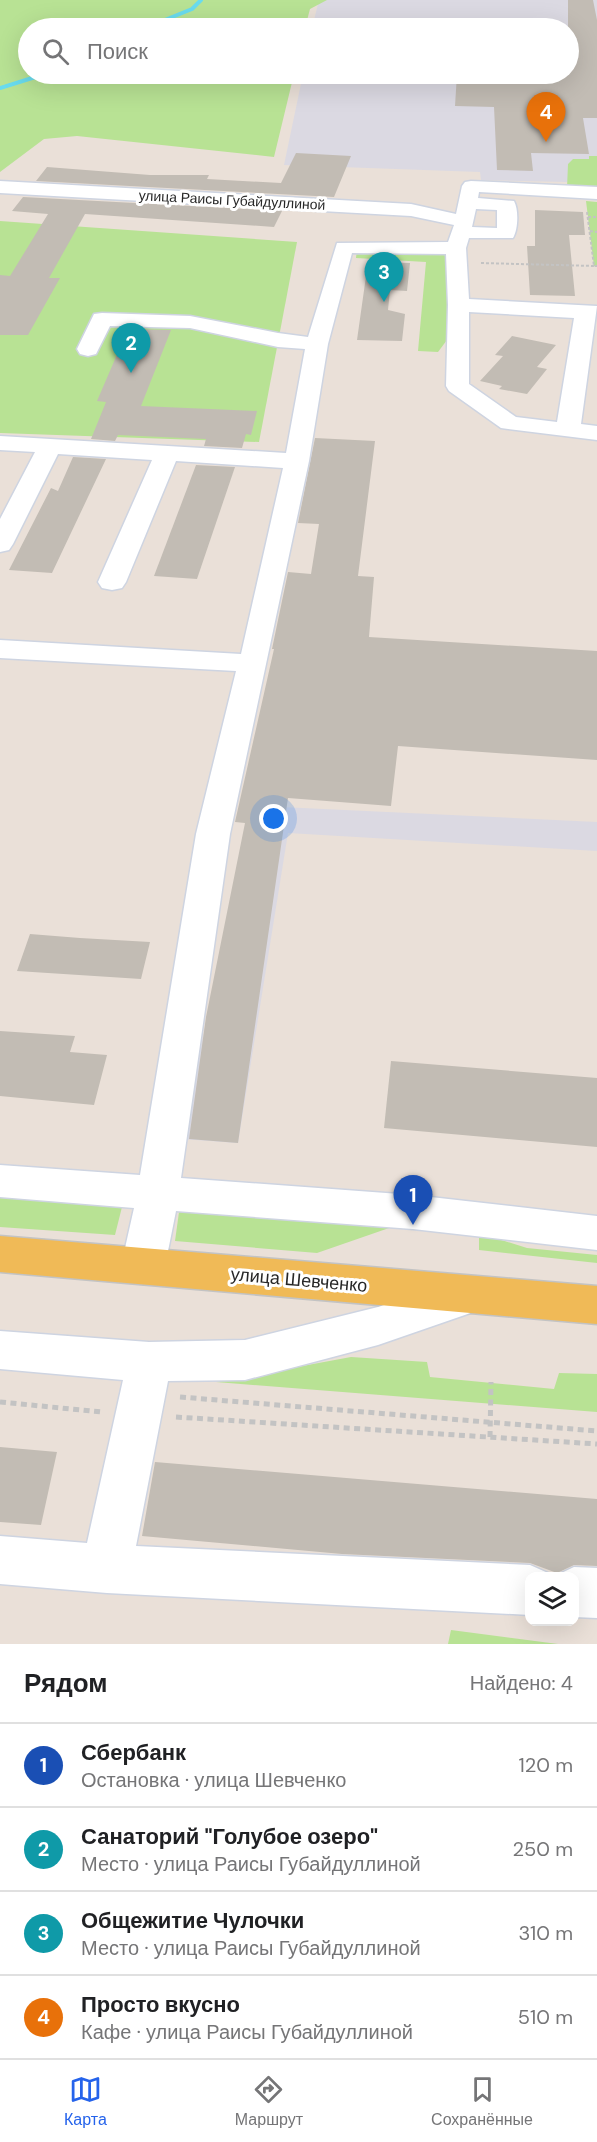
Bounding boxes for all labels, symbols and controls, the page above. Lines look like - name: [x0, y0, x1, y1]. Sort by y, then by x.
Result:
- search box: [18, 18, 579, 84]
- icon: search: [39, 35, 72, 68]
- text: Поиск: [87, 37, 148, 66]
- pin: 4: [526, 92, 566, 142]
- street label: улица Раисы Губайдуллиной: [138, 186, 326, 214]
- pin: 3: [364, 252, 404, 302]
- pin: 2: [112, 324, 150, 373]
- your location: [259, 804, 288, 833]
- pin: 1: [394, 1176, 432, 1225]
- street label: улица Шевченко: [230, 1262, 368, 1298]
- map controls: [525, 1572, 579, 1626]
- button: layers: [525, 1572, 579, 1626]
- text: Рядом: [24, 1666, 107, 1700]
- text: Найдено: 4: [470, 1670, 573, 1696]
- text: Сбербанк: [81, 1738, 186, 1767]
- text: 1: [40, 1752, 47, 1778]
- text: 120 m: [519, 1752, 573, 1778]
- text: Остановка · улица Шевченко: [81, 1767, 347, 1793]
- text: Санаторий "Голубое озеро": [81, 1822, 378, 1851]
- text: 2: [38, 1836, 49, 1862]
- text: 250 m: [512, 1836, 573, 1862]
- text: Место · улица Раисы Губайдуллиной: [81, 1851, 421, 1877]
- text: Общежитие Чулочки: [81, 1906, 304, 1935]
- text: 3: [37, 1920, 50, 1946]
- text: 310 m: [518, 1920, 573, 1946]
- text: Место · улица Раисы Губайдуллиной: [81, 1935, 421, 1961]
- text: Просто вкусно: [81, 1990, 240, 2019]
- text: 4: [37, 2004, 50, 2030]
- text: 510 m: [518, 2004, 573, 2030]
- text: Кафе · улица Раисы Губайдуллиной: [81, 2019, 413, 2045]
- tab: Карта: [64, 2073, 107, 2130]
- tab: Маршрут: [235, 2073, 303, 2130]
- tab: Сохранённые: [431, 2073, 533, 2130]

